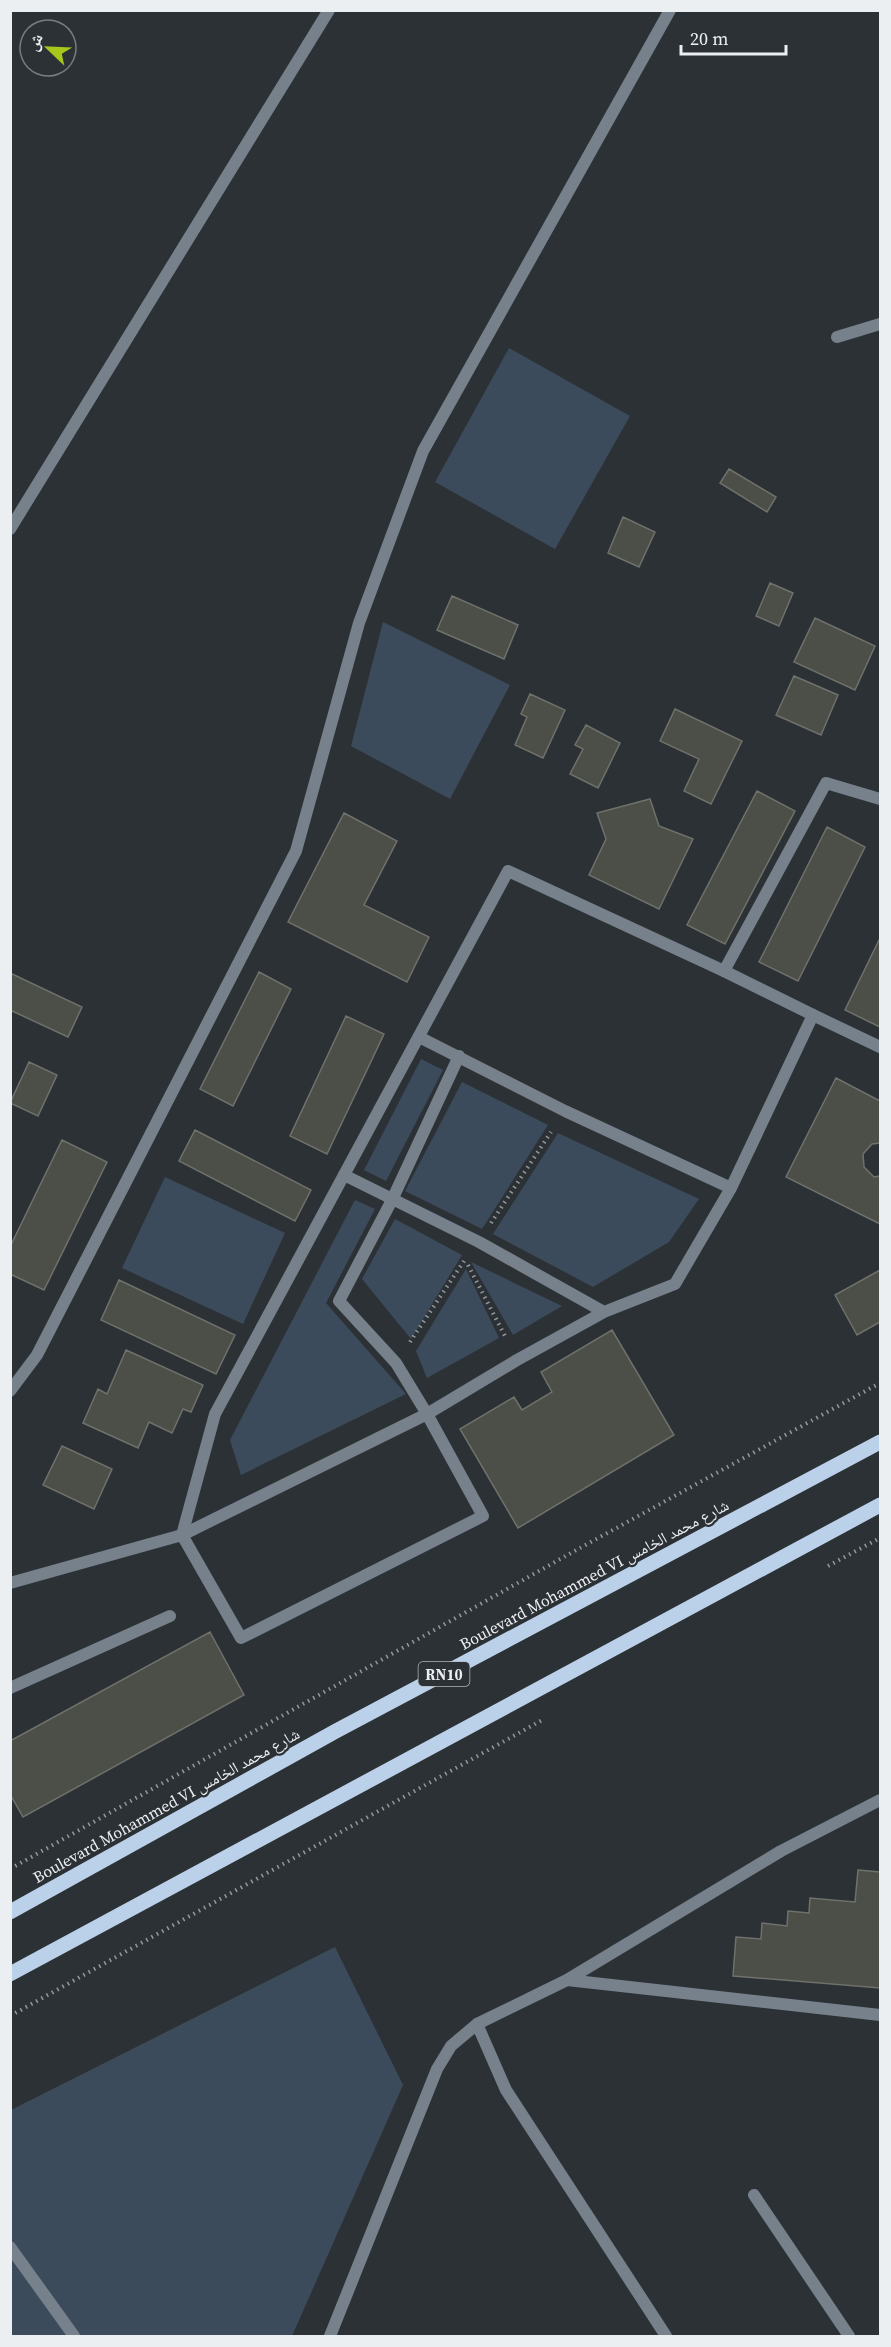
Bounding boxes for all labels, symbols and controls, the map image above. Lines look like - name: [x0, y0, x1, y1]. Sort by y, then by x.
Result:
- north arrow: [18, 18, 78, 78]
- scale bar: [681, 18, 786, 56]
- text: 20 m: [690, 26, 728, 51]
- text: ش: [21, 30, 48, 54]
- street label: Boulevard Mohammed VI شارع محمد الخامس: [456, 1493, 732, 1655]
- road number: RN10: [418, 1662, 470, 1686]
- street label: Boulevard Mohammed VI شارع محمد الخامس: [29, 1722, 303, 1888]

